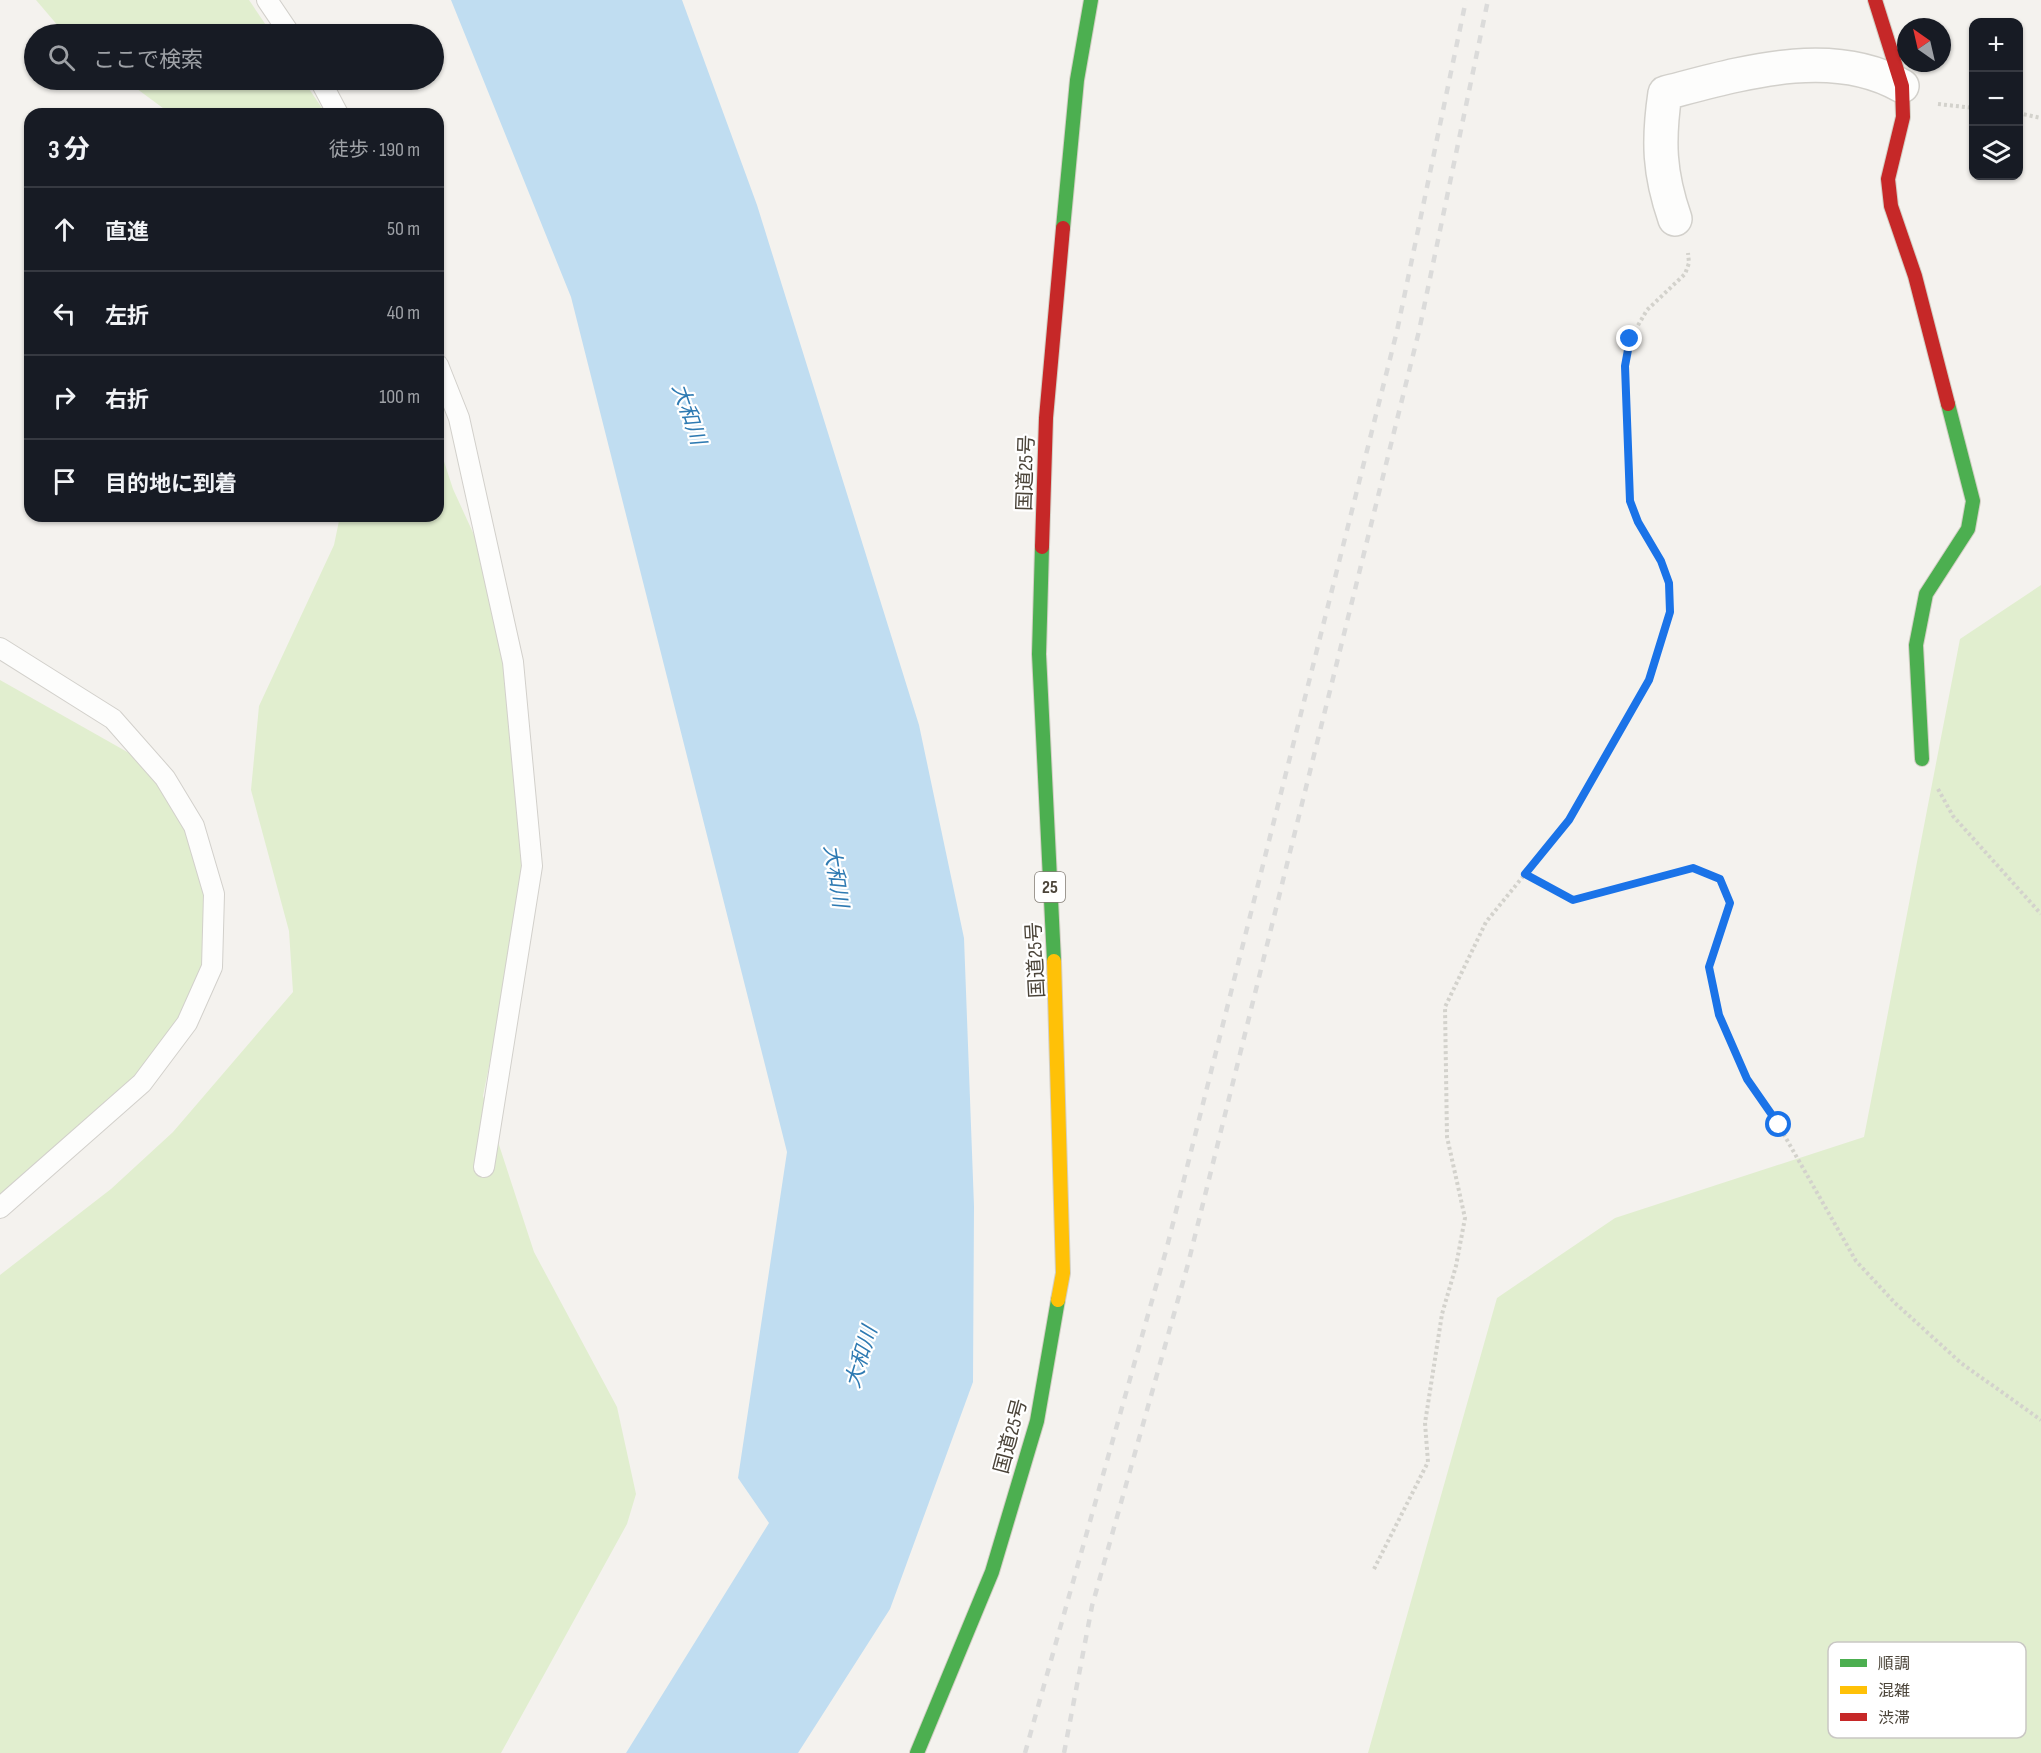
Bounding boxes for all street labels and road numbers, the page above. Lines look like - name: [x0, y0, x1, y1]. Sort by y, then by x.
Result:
- street label: 国道25号: [1013, 435, 1039, 512]
- road number: 25: [1035, 872, 1065, 902]
- street label: 国道25号: [1022, 921, 1050, 999]
- street label: 国道25号: [990, 1396, 1032, 1476]

